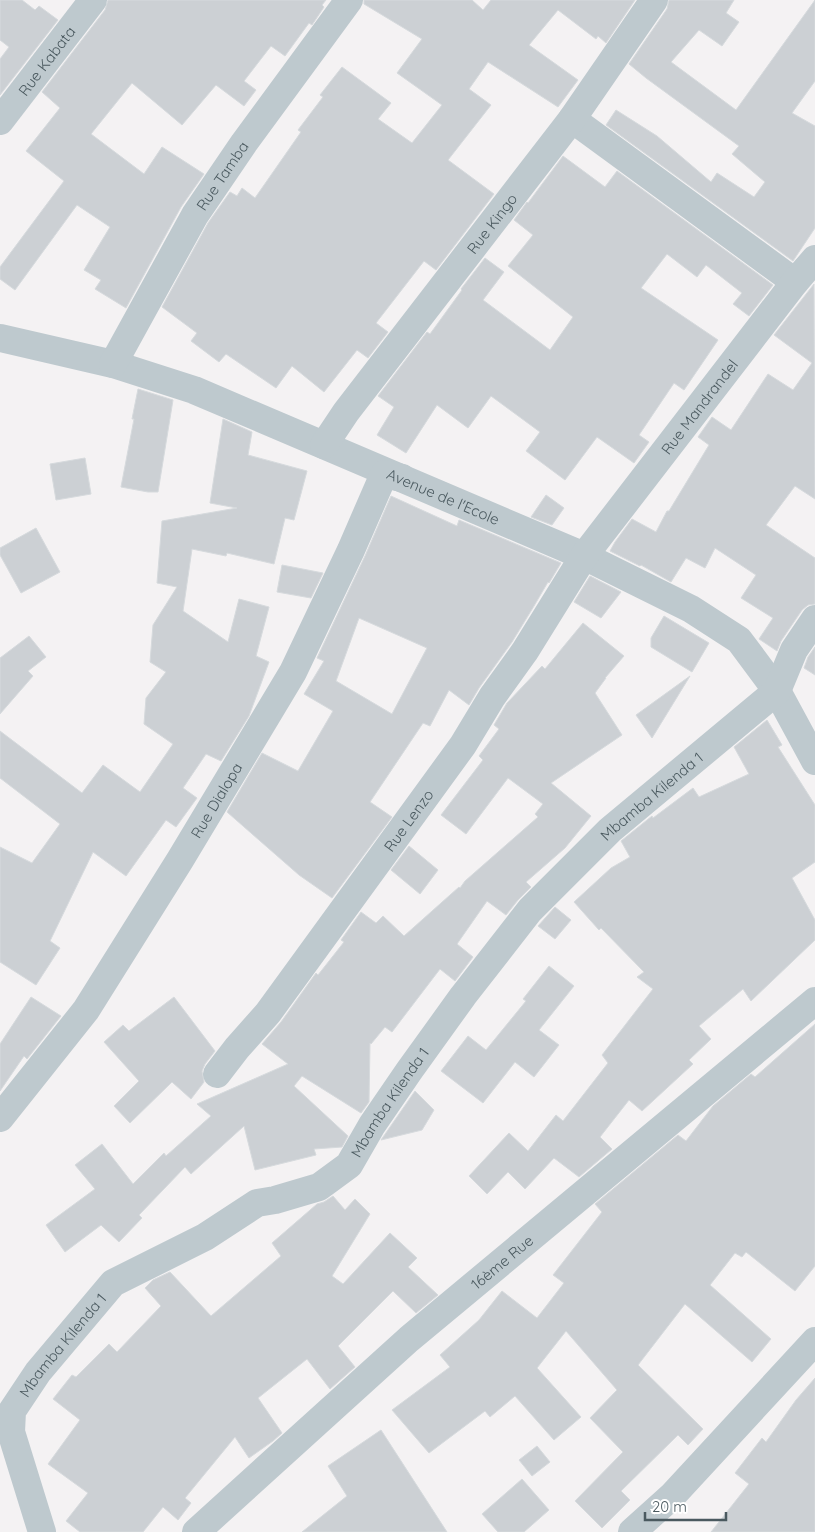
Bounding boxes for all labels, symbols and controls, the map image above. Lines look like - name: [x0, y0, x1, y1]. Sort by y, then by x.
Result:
- street label: Rue Kabata: [14, 22, 79, 99]
- street label: Rue Tamba: [192, 137, 252, 214]
- street label: Rue Kingo: [462, 189, 521, 257]
- street label: Rue Mandrandel: [656, 355, 742, 458]
- street label: Avenue de l'Ecole: [384, 464, 503, 528]
- street label: Mbamba Kilenda 1: [596, 747, 707, 844]
- street label: Rue Dialopa: [186, 759, 246, 841]
- street label: Rue Lenzo: [379, 785, 437, 855]
- street label: Mbamba Kilenda 1: [346, 1043, 433, 1161]
- street label: 16ème Rue: [467, 1230, 537, 1293]
- street label: Mbamba Kilenda 1: [15, 1289, 110, 1400]
- scale bar: [645, 1490, 726, 1522]
- text: 20 m: [652, 1497, 687, 1516]

